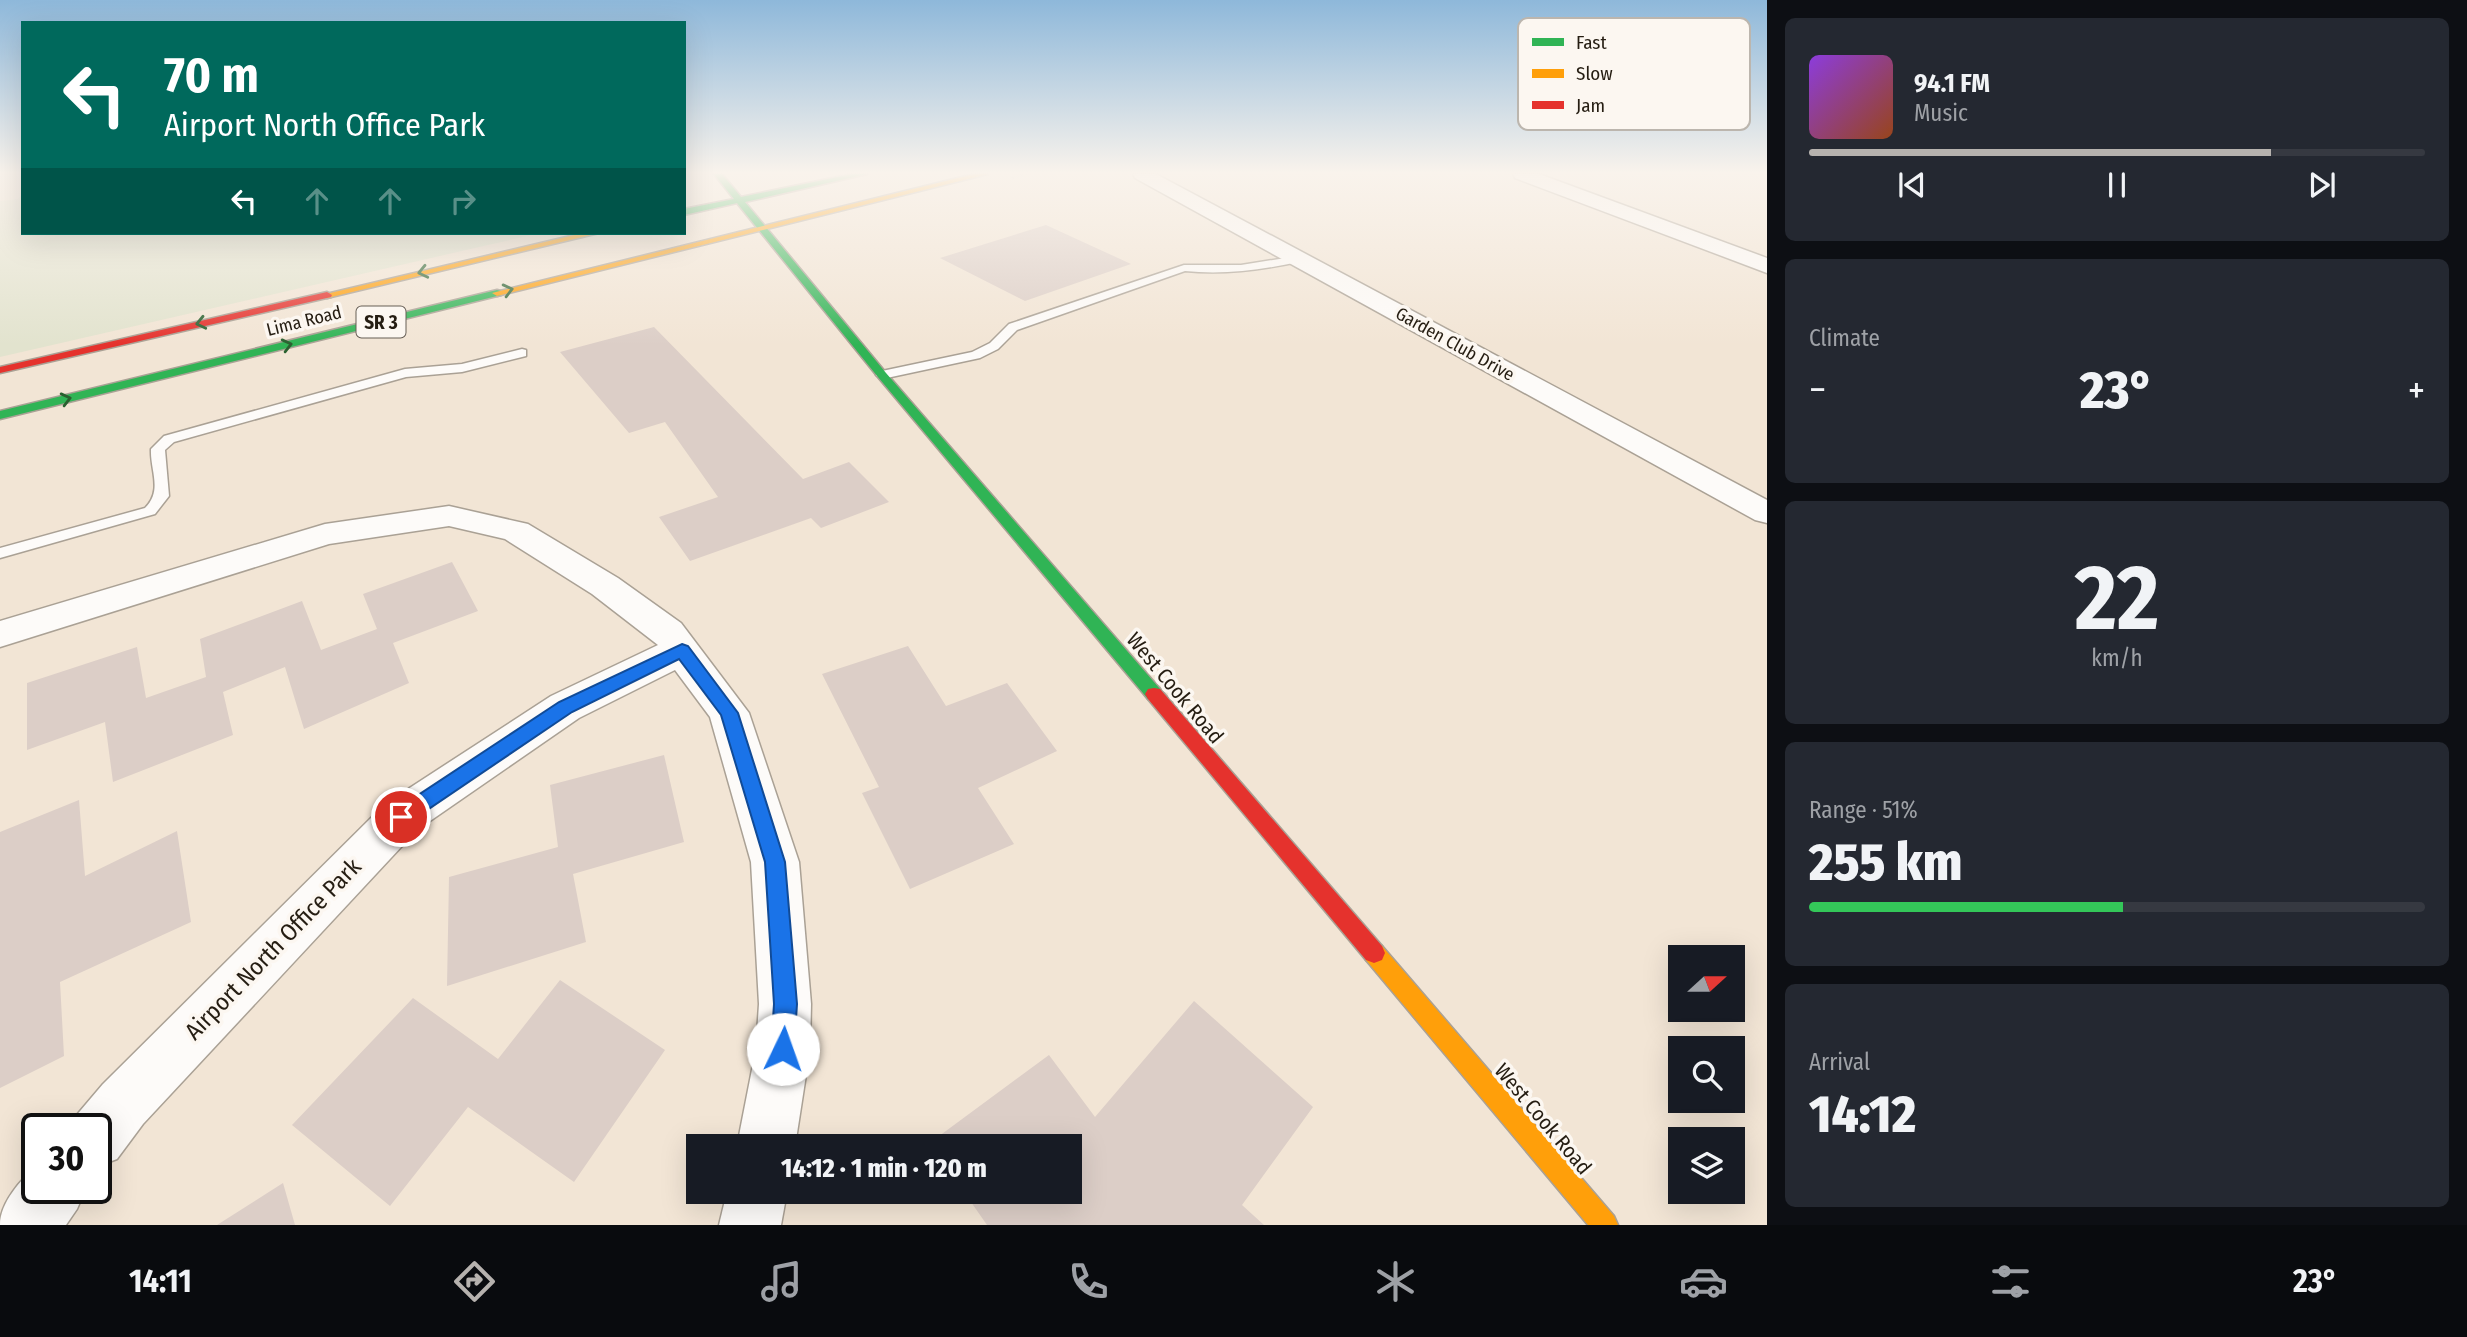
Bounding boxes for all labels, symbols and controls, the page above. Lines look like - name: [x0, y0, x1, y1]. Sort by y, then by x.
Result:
- legend: [1518, 18, 1750, 130]
- text: Fast: [1576, 31, 1607, 54]
- text: 70 m: [164, 46, 259, 105]
- icon: left: [49, 49, 140, 140]
- text: Slow: [1576, 62, 1613, 85]
- text: 94.1 FM: [1914, 68, 1990, 99]
- text: Jam: [1576, 94, 1605, 117]
- text: Music: [1914, 99, 1968, 127]
- text: Airport North Office Park: [164, 106, 485, 144]
- icon: previous: [1893, 166, 1931, 204]
- icon: pause: [2098, 166, 2136, 204]
- icon: next: [2303, 166, 2341, 204]
- icon: left: [225, 182, 263, 220]
- icon: ahead: [298, 182, 336, 220]
- icon: ahead: [371, 182, 409, 220]
- icon: right: [444, 182, 482, 220]
- one-way arrow: [417, 264, 429, 279]
- one-way arrow: [502, 284, 514, 298]
- street label: Lima Road: [264, 301, 344, 341]
- street label: Garden Club Drive: [1392, 302, 1518, 386]
- road number: SR 3: [356, 306, 406, 338]
- one-way arrow: [195, 315, 207, 330]
- text: Climate: [1809, 324, 1880, 352]
- one-way arrow: [281, 339, 293, 353]
- text: 23°: [2080, 359, 2154, 422]
- text: −: [1809, 367, 1826, 413]
- text: +: [2408, 367, 2425, 413]
- one-way arrow: [60, 393, 72, 407]
- text: 22: [2075, 544, 2159, 653]
- street label: West Cook Road: [1121, 627, 1229, 749]
- text: km/h: [2091, 644, 2143, 672]
- pin: [371, 787, 431, 847]
- text: Range · 51%: [1809, 796, 1918, 824]
- icon: arrive: [382, 798, 420, 836]
- text: 255 km: [1809, 831, 1962, 894]
- street label: Airport North Office Park: [179, 852, 367, 1045]
- north arrow: [1668, 945, 1745, 1022]
- map controls: [1668, 945, 1745, 1204]
- position arrow: [746, 1012, 820, 1086]
- button: search: [1668, 1036, 1745, 1113]
- text: Arrival: [1809, 1048, 1870, 1076]
- street label: West Cook Road: [1489, 1058, 1597, 1180]
- text: 14:12: [1809, 1083, 1916, 1146]
- speed limit sign: 30: [21, 1113, 112, 1204]
- button: layers: [1668, 1127, 1745, 1204]
- text: 14:12 · 1 min · 120 m: [781, 1153, 987, 1184]
- icon: directions: [450, 1257, 499, 1306]
- icon: music: [757, 1257, 806, 1306]
- icon: phone: [1064, 1257, 1113, 1306]
- icon: climate: [1371, 1257, 1420, 1306]
- icon: car: [1679, 1257, 1728, 1306]
- icon: filters: [1986, 1257, 2035, 1306]
- text: 14:11: [129, 1262, 192, 1300]
- text: 23°: [2293, 1262, 2338, 1300]

